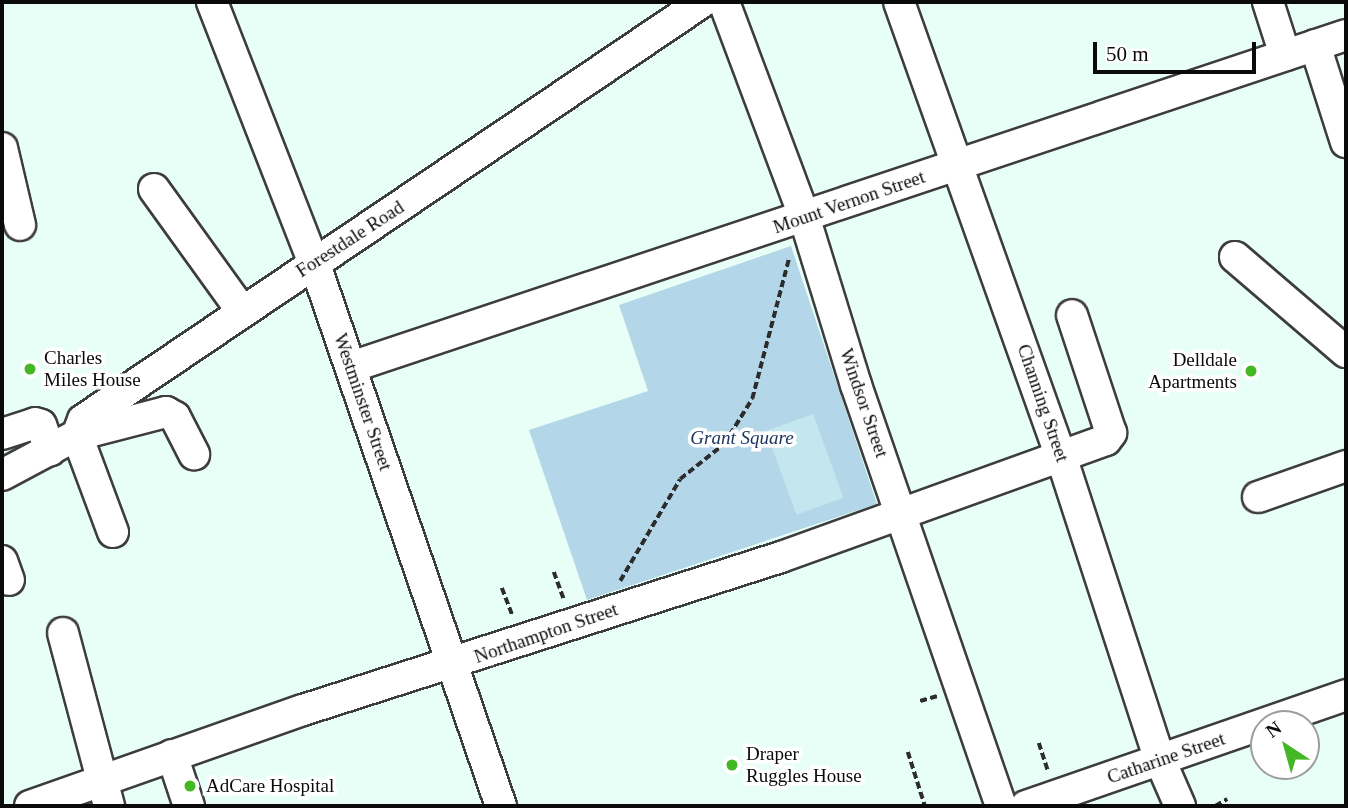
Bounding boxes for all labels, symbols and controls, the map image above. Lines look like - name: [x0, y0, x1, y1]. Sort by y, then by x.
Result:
- scale bar: [1096, 28, 1259, 72]
- text: 50 m: [1106, 42, 1149, 66]
- street label: Mount Vernon Street: [770, 165, 928, 239]
- street label: Forestdale Road: [292, 196, 408, 282]
- street label: Westminster Street: [329, 330, 397, 474]
- street label: Channing Street: [1012, 341, 1074, 465]
- street label: Windsor Street: [835, 346, 893, 460]
- place label: Charles Miles House: [44, 347, 141, 391]
- place label: Delldale Apartments: [1148, 349, 1237, 393]
- marker: Charles Miles House: [22, 361, 38, 377]
- marker: Delldale Apartments: [1243, 363, 1259, 379]
- park label: Grant Square: [690, 427, 794, 449]
- street label: Northampton Street: [471, 598, 621, 668]
- north arrow: [1250, 710, 1320, 780]
- text: N: [1262, 717, 1285, 742]
- street label: Catharine Street: [1104, 727, 1228, 789]
- place label: Draper Ruggles House: [746, 743, 862, 787]
- marker: Draper Ruggles House: [724, 757, 740, 773]
- place label: AdCare Hospital: [206, 775, 334, 797]
- marker: AdCare Hospital: [180, 776, 200, 796]

